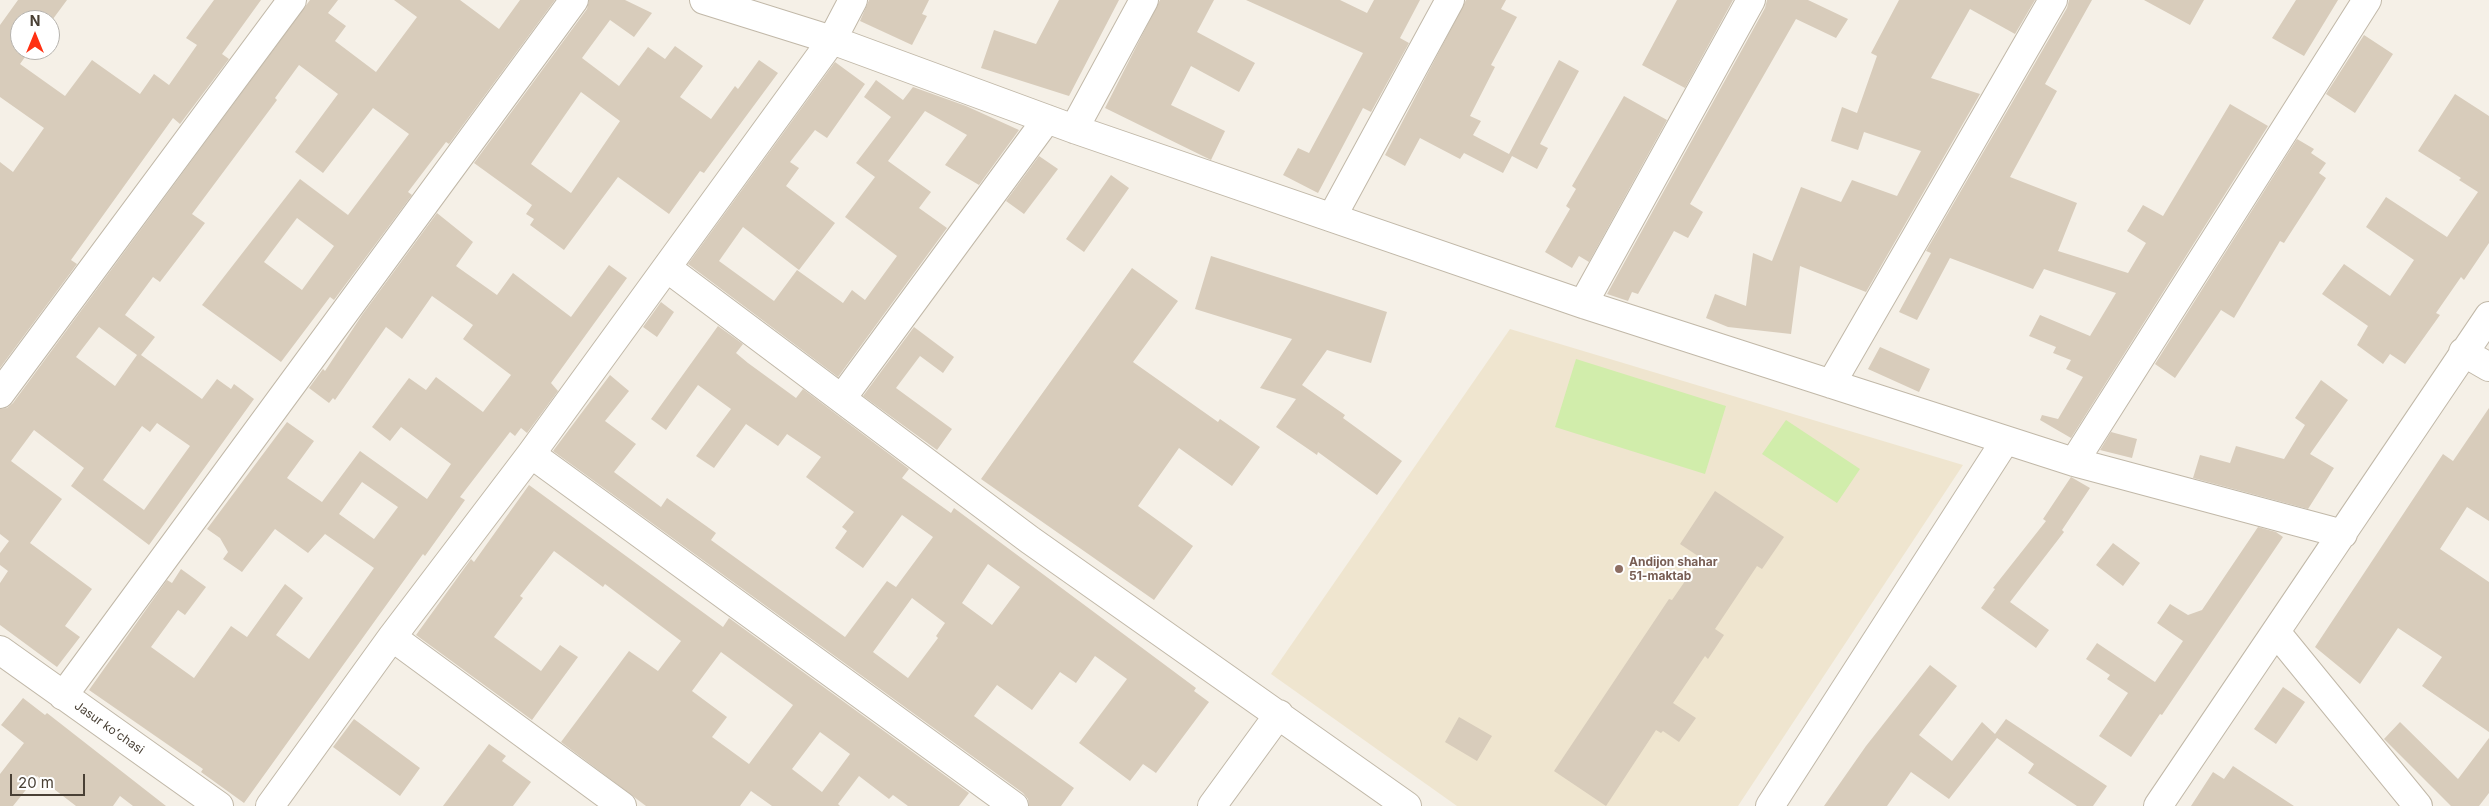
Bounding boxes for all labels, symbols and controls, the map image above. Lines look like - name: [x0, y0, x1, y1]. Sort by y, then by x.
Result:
- north arrow: [10, 10, 60, 60]
- text: N: [30, 12, 40, 29]
- place label: Andijon shahar 51-maktab: [1629, 555, 1718, 583]
- marker: Andijon shahar 51-maktab: [1613, 563, 1625, 575]
- street label: Jasur koʻchasi: [71, 699, 147, 757]
- scale bar: [12, 764, 88, 796]
- text: 20 m: [18, 773, 54, 792]

